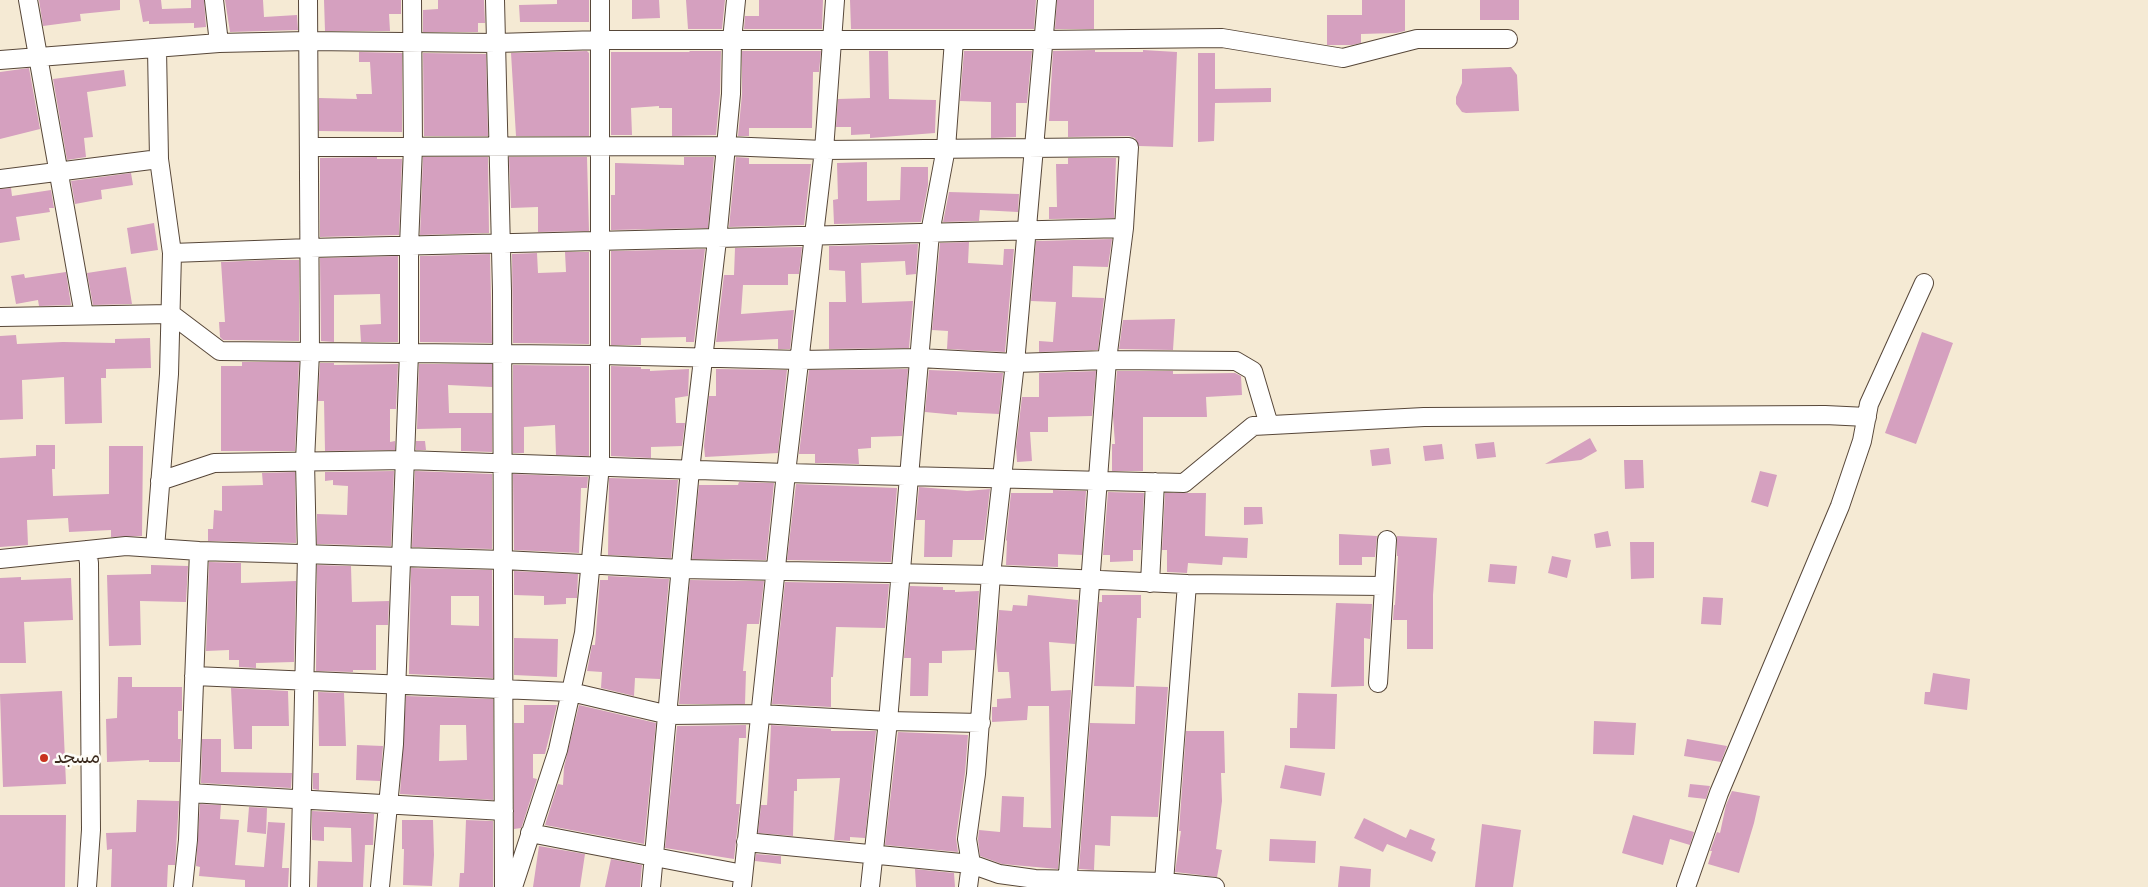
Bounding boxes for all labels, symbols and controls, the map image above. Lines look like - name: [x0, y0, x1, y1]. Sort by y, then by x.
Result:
- place label: مسجد: [54, 747, 100, 769]
- marker: مسجد: [38, 752, 50, 764]

